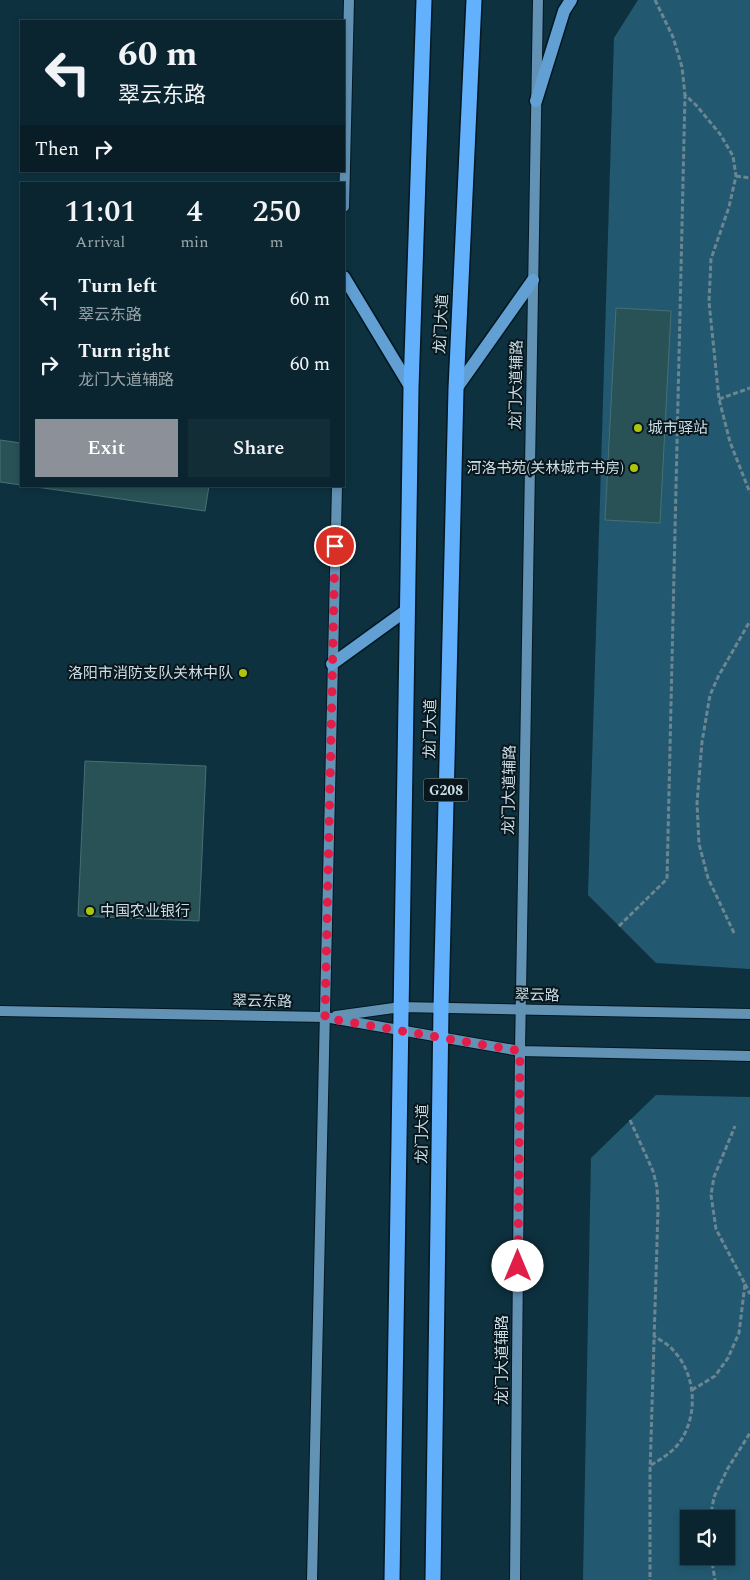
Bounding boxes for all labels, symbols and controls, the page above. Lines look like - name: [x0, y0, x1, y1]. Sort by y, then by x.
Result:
- text: 60 m: [118, 28, 198, 81]
- icon: left: [35, 40, 100, 105]
- text: 翠云东路: [118, 79, 206, 112]
- text: Then: [35, 135, 79, 164]
- icon: right: [89, 135, 117, 163]
- text: 11:01: [64, 189, 136, 235]
- text: 4: [186, 189, 202, 235]
- text: 250: [253, 189, 301, 235]
- text: Arrival: [75, 230, 125, 254]
- text: min: [180, 230, 208, 254]
- text: m: [270, 230, 284, 254]
- text: Turn left: [78, 272, 157, 301]
- text: 60 m: [290, 285, 330, 314]
- icon: left: [35, 286, 63, 314]
- street label: 龙门大道: [428, 293, 455, 355]
- text: 翠云东路: [78, 303, 142, 327]
- text: Turn right: [78, 337, 171, 366]
- street label: 龙门大道辅路: [504, 340, 529, 430]
- text: 60 m: [290, 350, 330, 379]
- icon: right: [35, 351, 63, 379]
- text: 龙门大道辅路: [78, 368, 174, 392]
- place label: 城市驿站: [648, 417, 708, 440]
- button: Exit: [35, 419, 178, 477]
- button: Share: [188, 419, 330, 477]
- marker: 城市驿站: [632, 422, 644, 434]
- place label: 河洛书苑(关林城市书房): [466, 457, 624, 480]
- marker: 河洛书苑(关林城市书房): [628, 462, 640, 474]
- pin: [314, 525, 356, 567]
- icon: arrive: [321, 532, 349, 560]
- place label: 洛阳市消防支队关林中队: [68, 662, 233, 685]
- marker: 洛阳市消防支队关林中队: [237, 667, 249, 679]
- street label: 龙门大道: [418, 699, 443, 759]
- street label: 龙门大道辅路: [497, 745, 522, 835]
- road number: G208: [424, 778, 468, 802]
- place label: 中国农业银行: [100, 900, 190, 923]
- marker: 中国农业银行: [84, 905, 96, 917]
- street label: 翠云路: [514, 984, 560, 1007]
- street label: 翠云东路: [232, 989, 292, 1014]
- street label: 龙门大道: [410, 1104, 435, 1164]
- position arrow: [491, 1239, 543, 1291]
- street label: 龙门大道辅路: [491, 1315, 514, 1405]
- map controls: [680, 1510, 735, 1565]
- button: sound: [680, 1510, 735, 1565]

